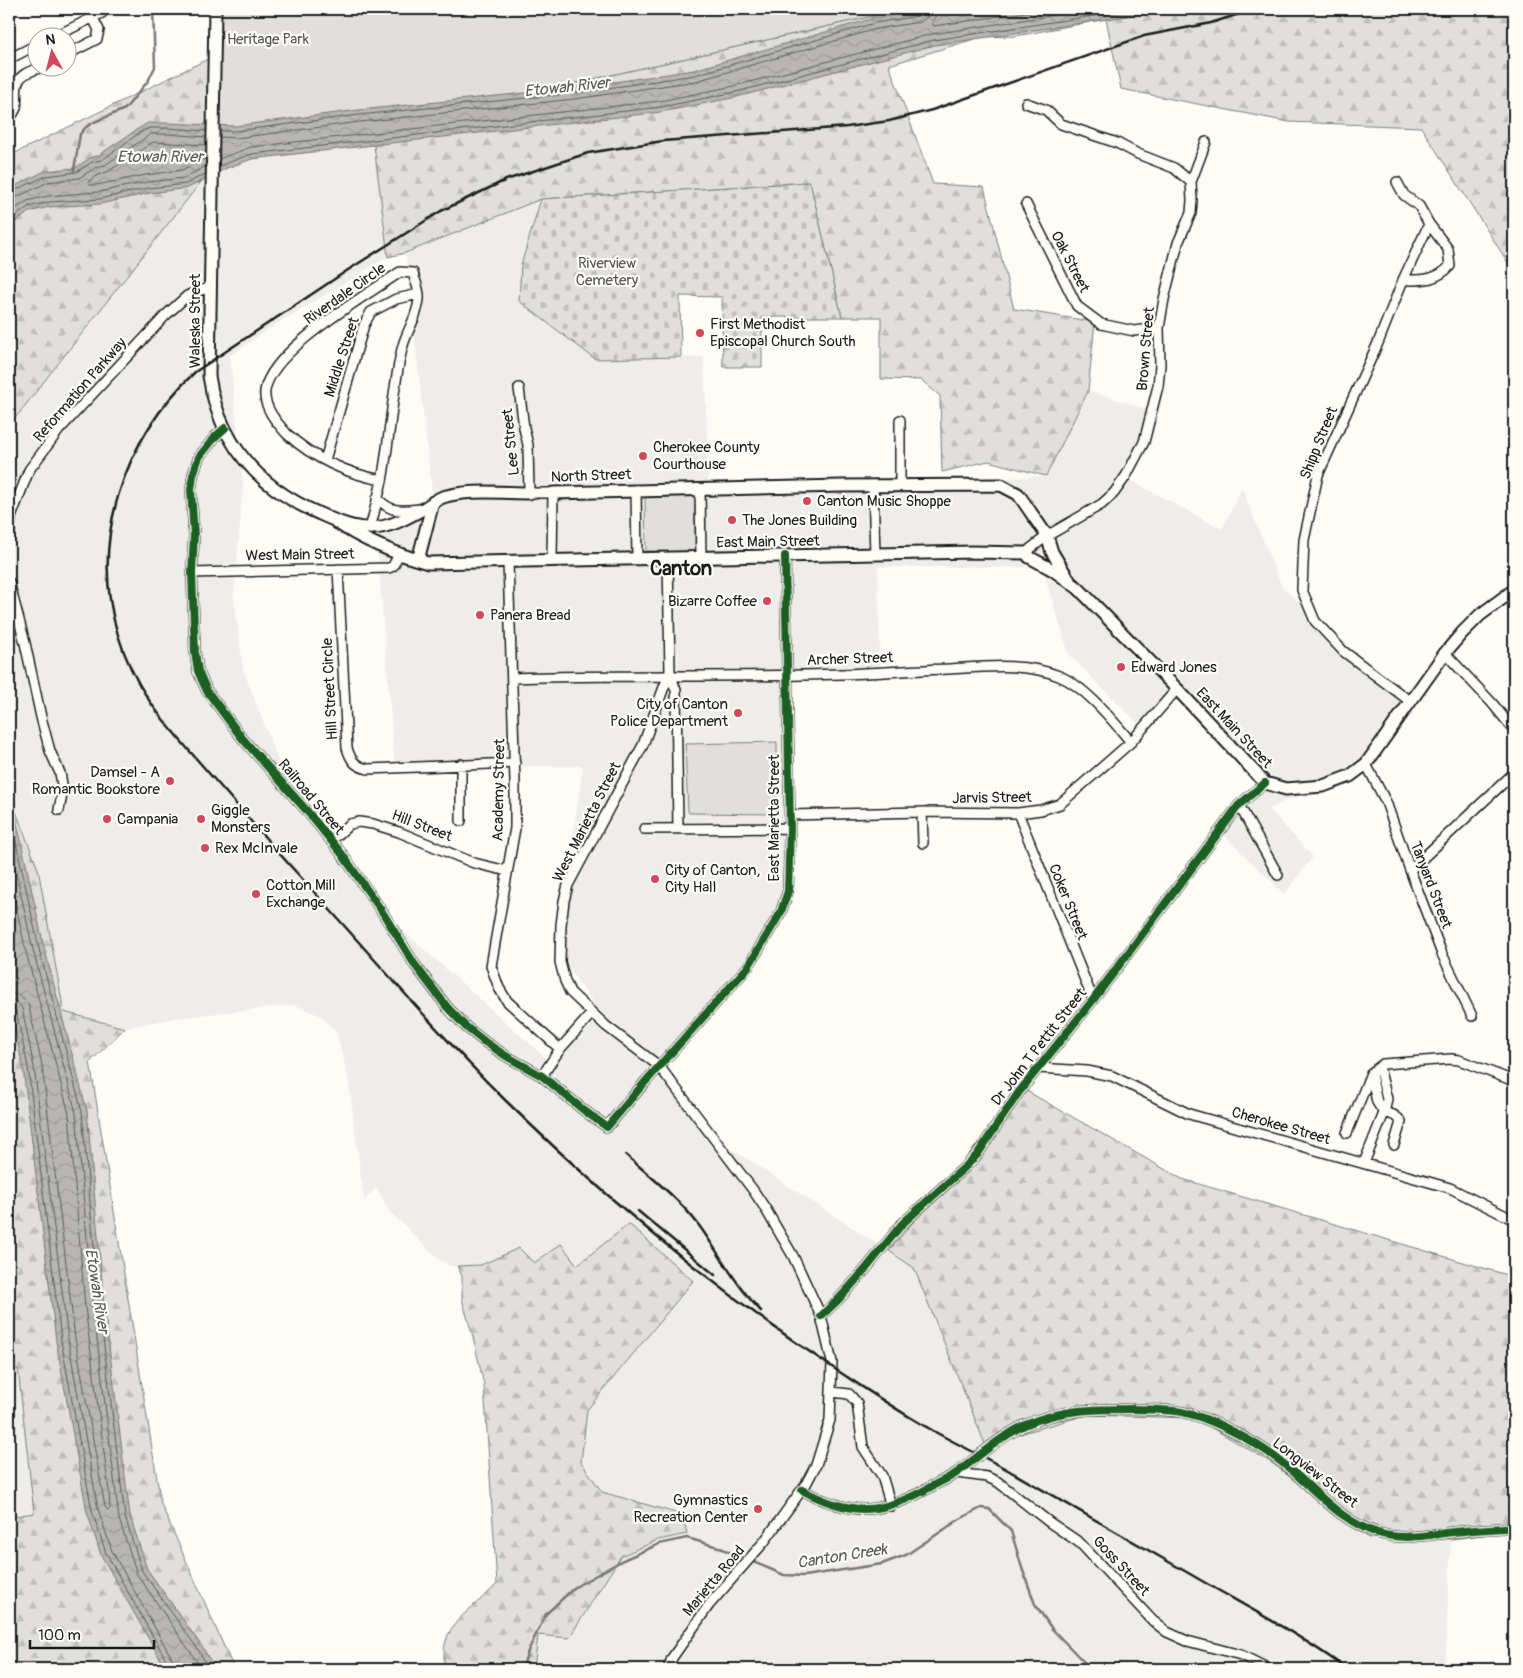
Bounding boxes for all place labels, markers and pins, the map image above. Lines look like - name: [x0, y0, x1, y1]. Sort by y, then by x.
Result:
- place label: First Methodist Episcopal Church South: [710, 315, 856, 351]
- marker: First Methodist Episcopal Church South: [694, 327, 706, 339]
- place label: Cherokee County Courthouse: [653, 438, 760, 474]
- marker: Cherokee County Courthouse: [637, 450, 649, 462]
- place label: Canton Music Shoppe: [817, 492, 952, 511]
- marker: Canton Music Shoppe: [801, 495, 813, 507]
- place label: The Jones Building: [742, 511, 857, 530]
- marker: The Jones Building: [726, 514, 738, 526]
- place label: Bizarre Coffee: [668, 592, 758, 611]
- marker: Bizarre Coffee: [761, 595, 773, 607]
- place label: Panera Bread: [490, 606, 571, 625]
- marker: Panera Bread: [474, 609, 486, 621]
- place label: Edward Jones: [1131, 658, 1217, 677]
- marker: Edward Jones: [1115, 661, 1127, 673]
- place label: City of Canton Police Department: [610, 695, 729, 731]
- marker: City of Canton Police Department: [732, 707, 744, 719]
- place label: Damsel - A Romantic Bookstore: [32, 763, 161, 799]
- marker: Damsel - A Romantic Bookstore: [164, 775, 176, 787]
- place label: Giggle Monsters: [211, 801, 270, 837]
- place label: Campania: [117, 810, 178, 829]
- marker: Campania: [101, 813, 113, 825]
- marker: Giggle Monsters: [195, 813, 207, 825]
- place label: Rex McInvale: [215, 839, 298, 858]
- marker: Rex McInvale: [199, 842, 211, 854]
- place label: City of Canton, City Hall: [665, 861, 760, 897]
- marker: City of Canton, City Hall: [649, 873, 661, 885]
- place label: Cotton Mill Exchange: [266, 876, 336, 912]
- marker: Cotton Mill Exchange: [250, 888, 262, 900]
- place label: Gymnastics Recreation Center: [633, 1491, 749, 1527]
- marker: Gymnastics Recreation Center: [752, 1503, 764, 1515]

